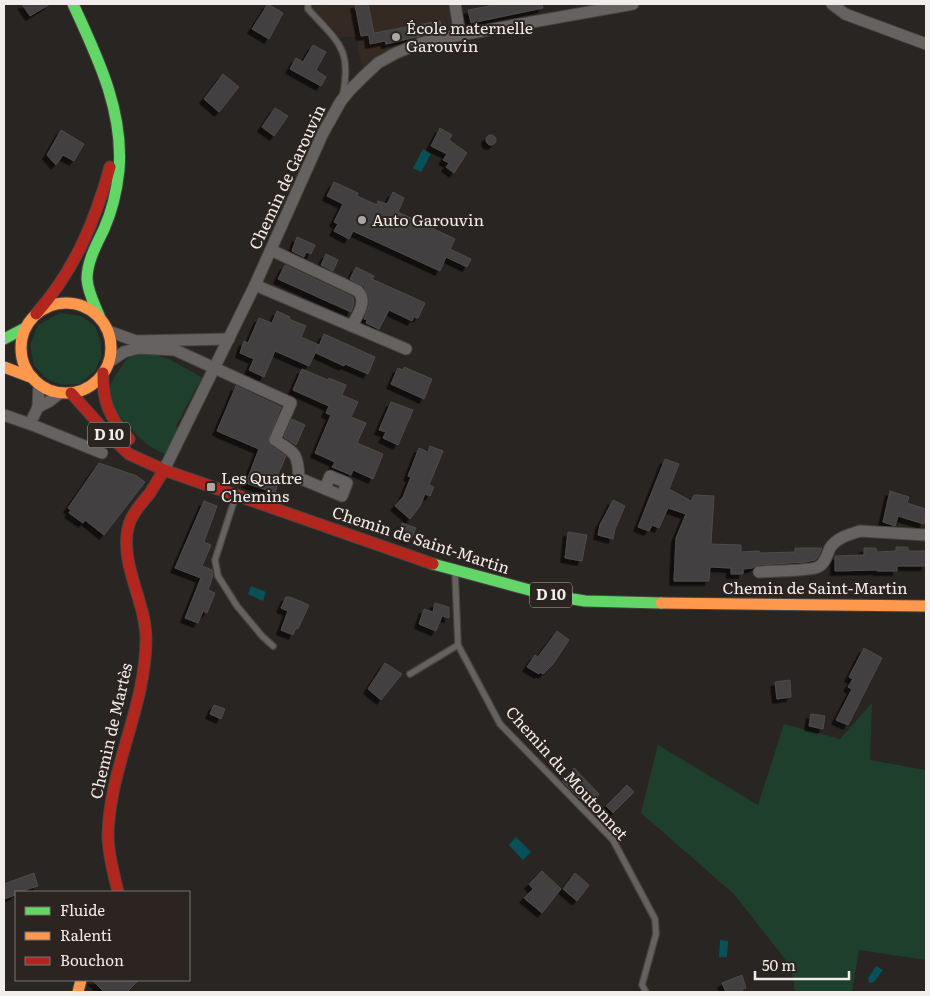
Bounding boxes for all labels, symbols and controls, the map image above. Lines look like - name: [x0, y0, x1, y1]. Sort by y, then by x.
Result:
- place label: École maternelle Garouvin: [406, 15, 533, 57]
- marker: École maternelle Garouvin: [390, 31, 402, 43]
- street label: Chemin de Garouvin: [242, 100, 330, 253]
- place label: Auto Garouvin: [372, 207, 484, 231]
- marker: Auto Garouvin: [356, 214, 368, 226]
- road number: D 10: [88, 422, 130, 448]
- place label: Les Quatre Chemins: [221, 465, 302, 507]
- marker: Les Quatre Chemins: [205, 481, 217, 493]
- street label: Chemin de Saint-Martin: [330, 499, 513, 579]
- street label: Chemin de Saint-Martin: [722, 575, 908, 599]
- road number: D 10: [530, 582, 572, 608]
- street label: Chemin de Martès: [83, 660, 137, 801]
- street label: Chemin du Moutonnet: [501, 700, 635, 845]
- legend: [15, 891, 190, 981]
- text: Fluide: [60, 898, 105, 921]
- text: Ralenti: [60, 923, 112, 946]
- text: Bouchon: [60, 948, 124, 971]
- scale bar: [755, 948, 849, 980]
- text: 50 m: [762, 953, 796, 976]

